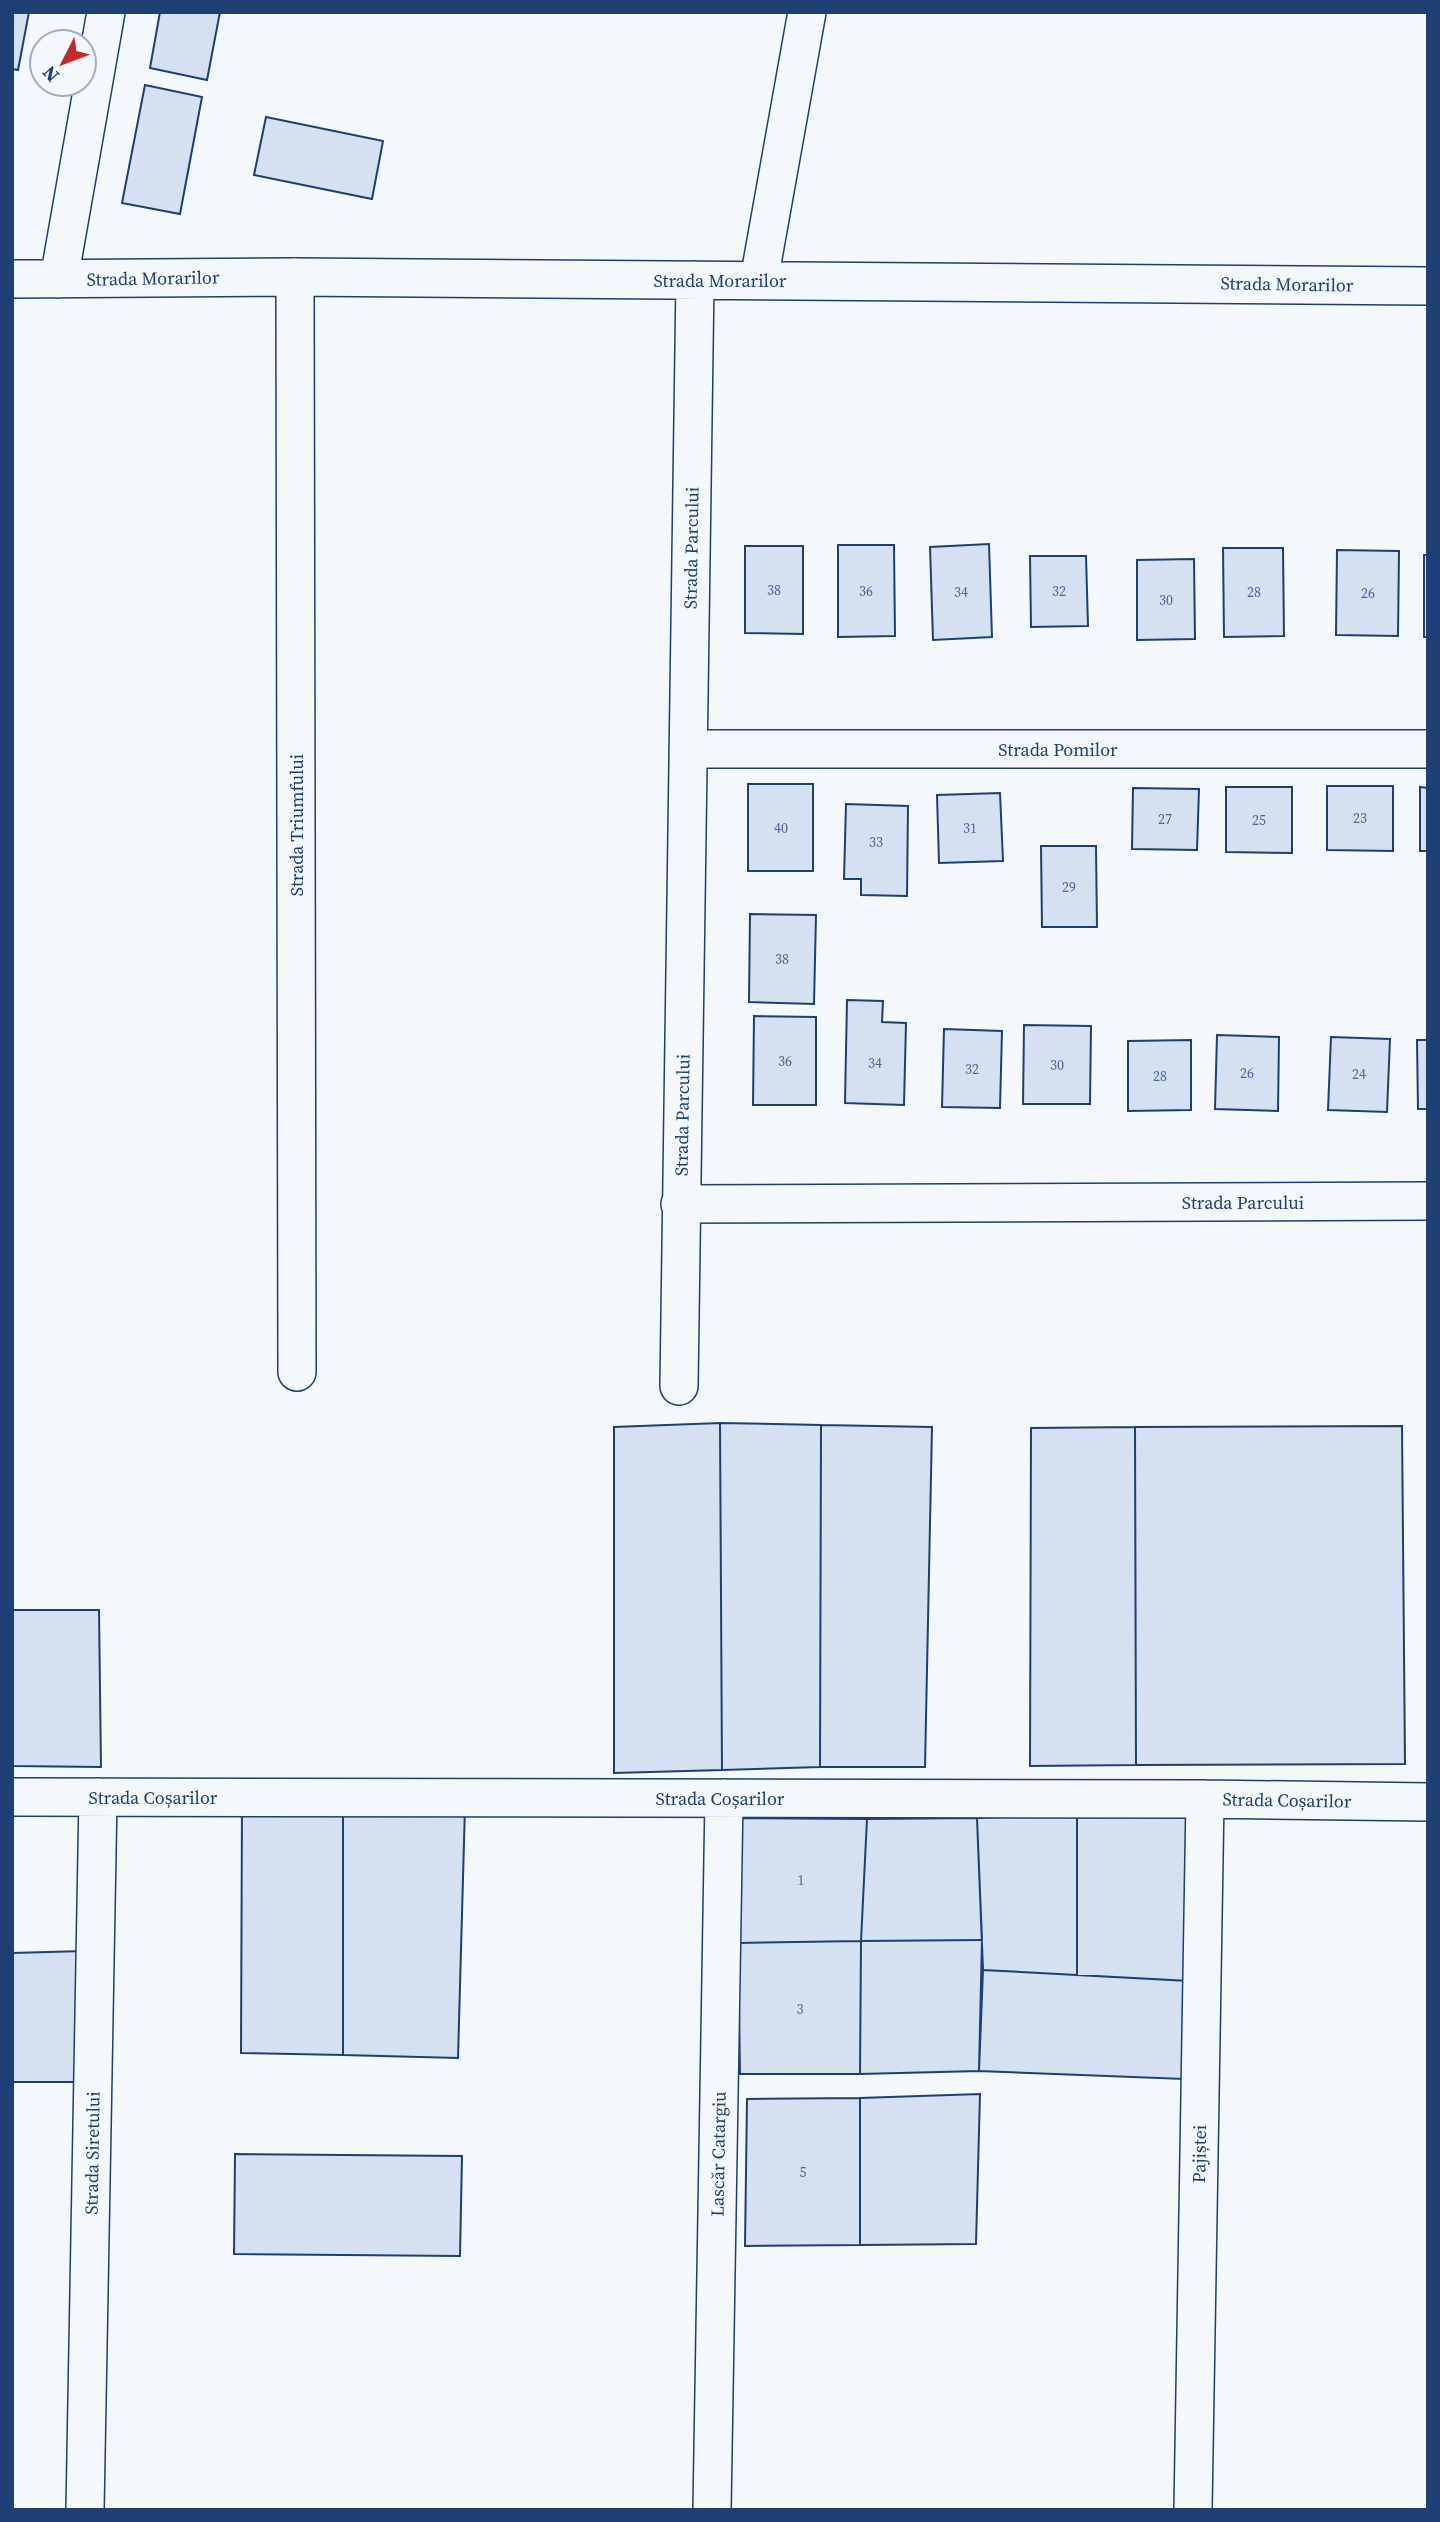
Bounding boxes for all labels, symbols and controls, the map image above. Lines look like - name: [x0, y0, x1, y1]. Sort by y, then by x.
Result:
- north arrow: [28, 28, 98, 98]
- text: N: [36, 60, 65, 88]
- street label: Strada Morarilor: [86, 264, 220, 292]
- street label: Strada Morarilor: [654, 268, 787, 293]
- street label: Strada Morarilor: [1220, 270, 1354, 298]
- street label: Strada Parcului: [677, 487, 705, 609]
- house number: 38: [767, 580, 781, 600]
- house number: 36: [859, 581, 873, 601]
- house number: 32: [1052, 581, 1066, 601]
- house number: 34: [954, 582, 968, 602]
- house number: 28: [1247, 582, 1261, 602]
- house number: 26: [1361, 583, 1375, 603]
- house number: 30: [1159, 590, 1173, 610]
- street label: Strada Pomilor: [998, 737, 1118, 762]
- street label: Strada Triumfului: [284, 754, 309, 896]
- house number: 23: [1353, 808, 1367, 828]
- house number: 27: [1158, 809, 1172, 829]
- house number: 25: [1252, 810, 1266, 830]
- house number: 40: [774, 818, 788, 838]
- house number: 31: [963, 818, 977, 838]
- house number: 33: [869, 832, 883, 852]
- house number: 29: [1062, 877, 1076, 897]
- house number: 38: [775, 949, 789, 969]
- house number: 36: [778, 1051, 792, 1071]
- house number: 34: [868, 1053, 882, 1073]
- street label: Strada Parcului: [668, 1054, 696, 1176]
- house number: 30: [1050, 1055, 1064, 1075]
- house number: 32: [965, 1059, 979, 1079]
- house number: 26: [1240, 1063, 1254, 1083]
- house number: 24: [1352, 1064, 1366, 1084]
- house number: 28: [1153, 1066, 1167, 1086]
- street label: Strada Parcului: [1182, 1190, 1304, 1215]
- street label: Strada Coșarilor: [89, 1785, 218, 1810]
- street label: Strada Coșarilor: [656, 1786, 785, 1811]
- street label: Strada Coșarilor: [1222, 1786, 1352, 1814]
- house number: 1: [798, 1870, 805, 1890]
- house number: 3: [797, 1999, 804, 2019]
- street label: Strada Siretului: [78, 2091, 106, 2215]
- street label: Lascăr Catargiu: [704, 2091, 732, 2217]
- street label: Pajiștei: [1186, 2125, 1212, 2183]
- house number: 5: [800, 2162, 807, 2182]

